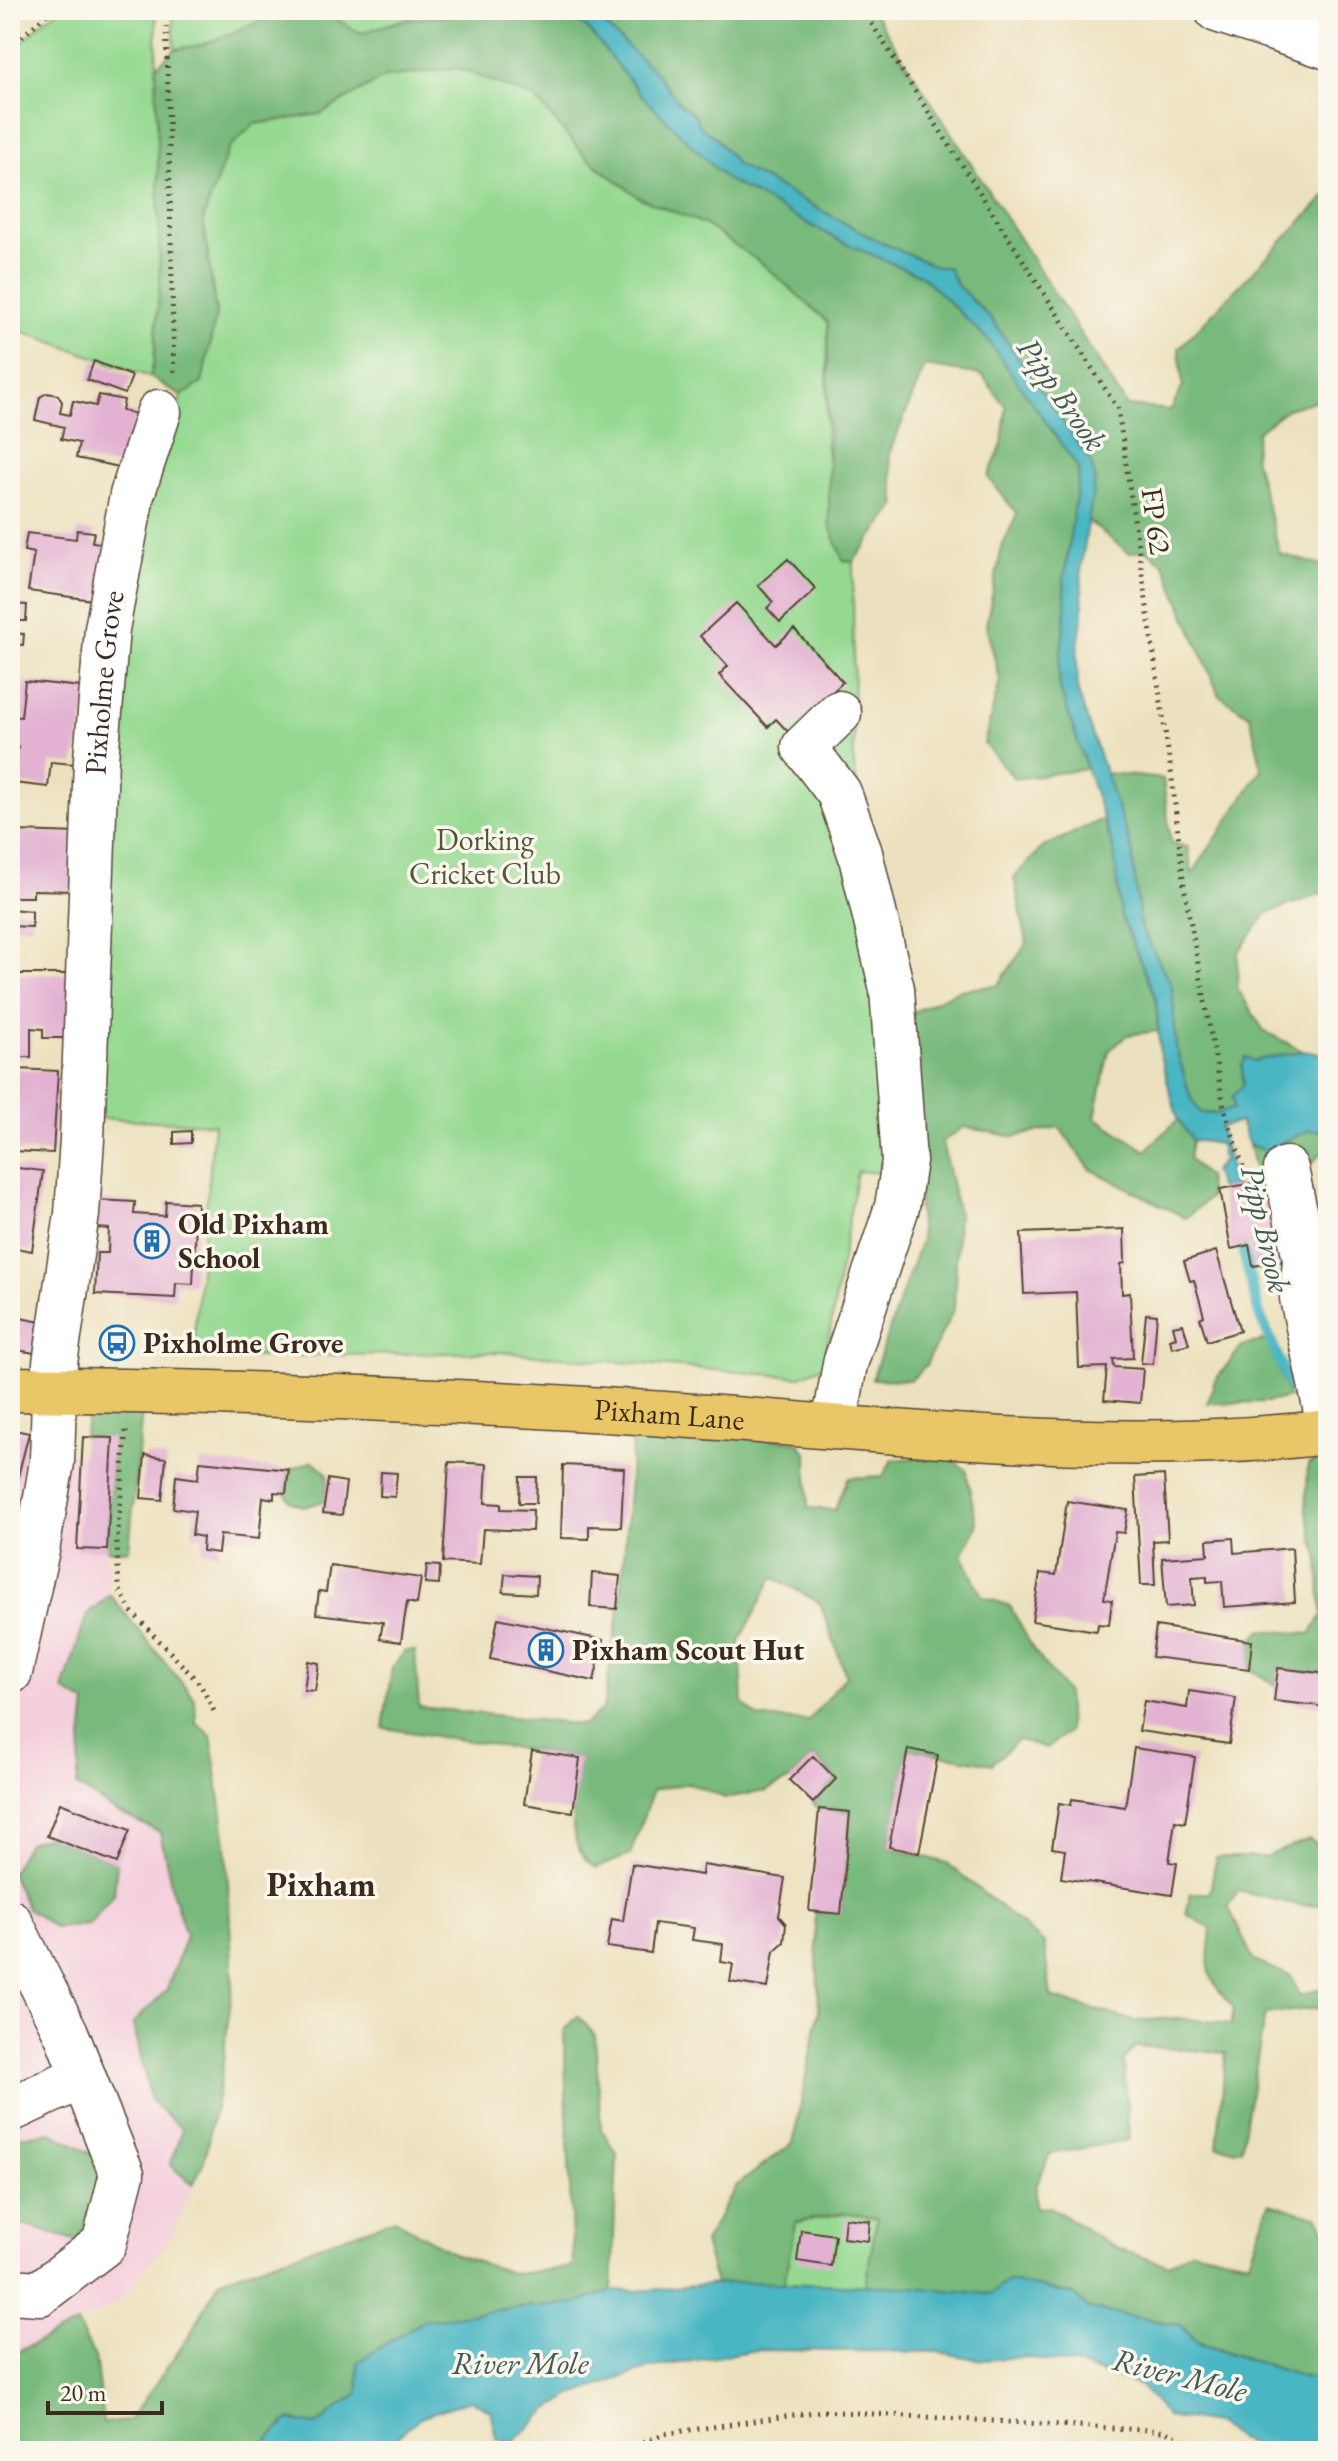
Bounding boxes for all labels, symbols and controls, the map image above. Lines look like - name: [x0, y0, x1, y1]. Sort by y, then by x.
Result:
- water label: Pipp Brook: [1007, 329, 1117, 460]
- street label: FP 62: [1133, 485, 1181, 557]
- street label: Pixholme Grove: [75, 587, 133, 776]
- park label: Dorking Cricket Club: [409, 820, 561, 893]
- water label: Pipp Brook: [1231, 1161, 1301, 1298]
- place label: Old Pixham School: [178, 1204, 329, 1277]
- building icon: Old Pixham School: [133, 1222, 171, 1260]
- place label: Pixholme Grove: [143, 1323, 343, 1362]
- bus stop icon: Pixholme Grove: [98, 1324, 136, 1362]
- street label: Pixham Lane: [593, 1389, 746, 1439]
- place label: Pixham Scout Hut: [572, 1630, 805, 1669]
- building icon: Pixham Scout Hut: [527, 1631, 565, 1669]
- district label: Pixham: [266, 1862, 376, 1906]
- water label: River Mole: [1108, 2338, 1253, 2412]
- water label: River Mole: [451, 2342, 590, 2384]
- scale bar: [48, 2365, 162, 2415]
- text: 20 m: [60, 2377, 107, 2408]

